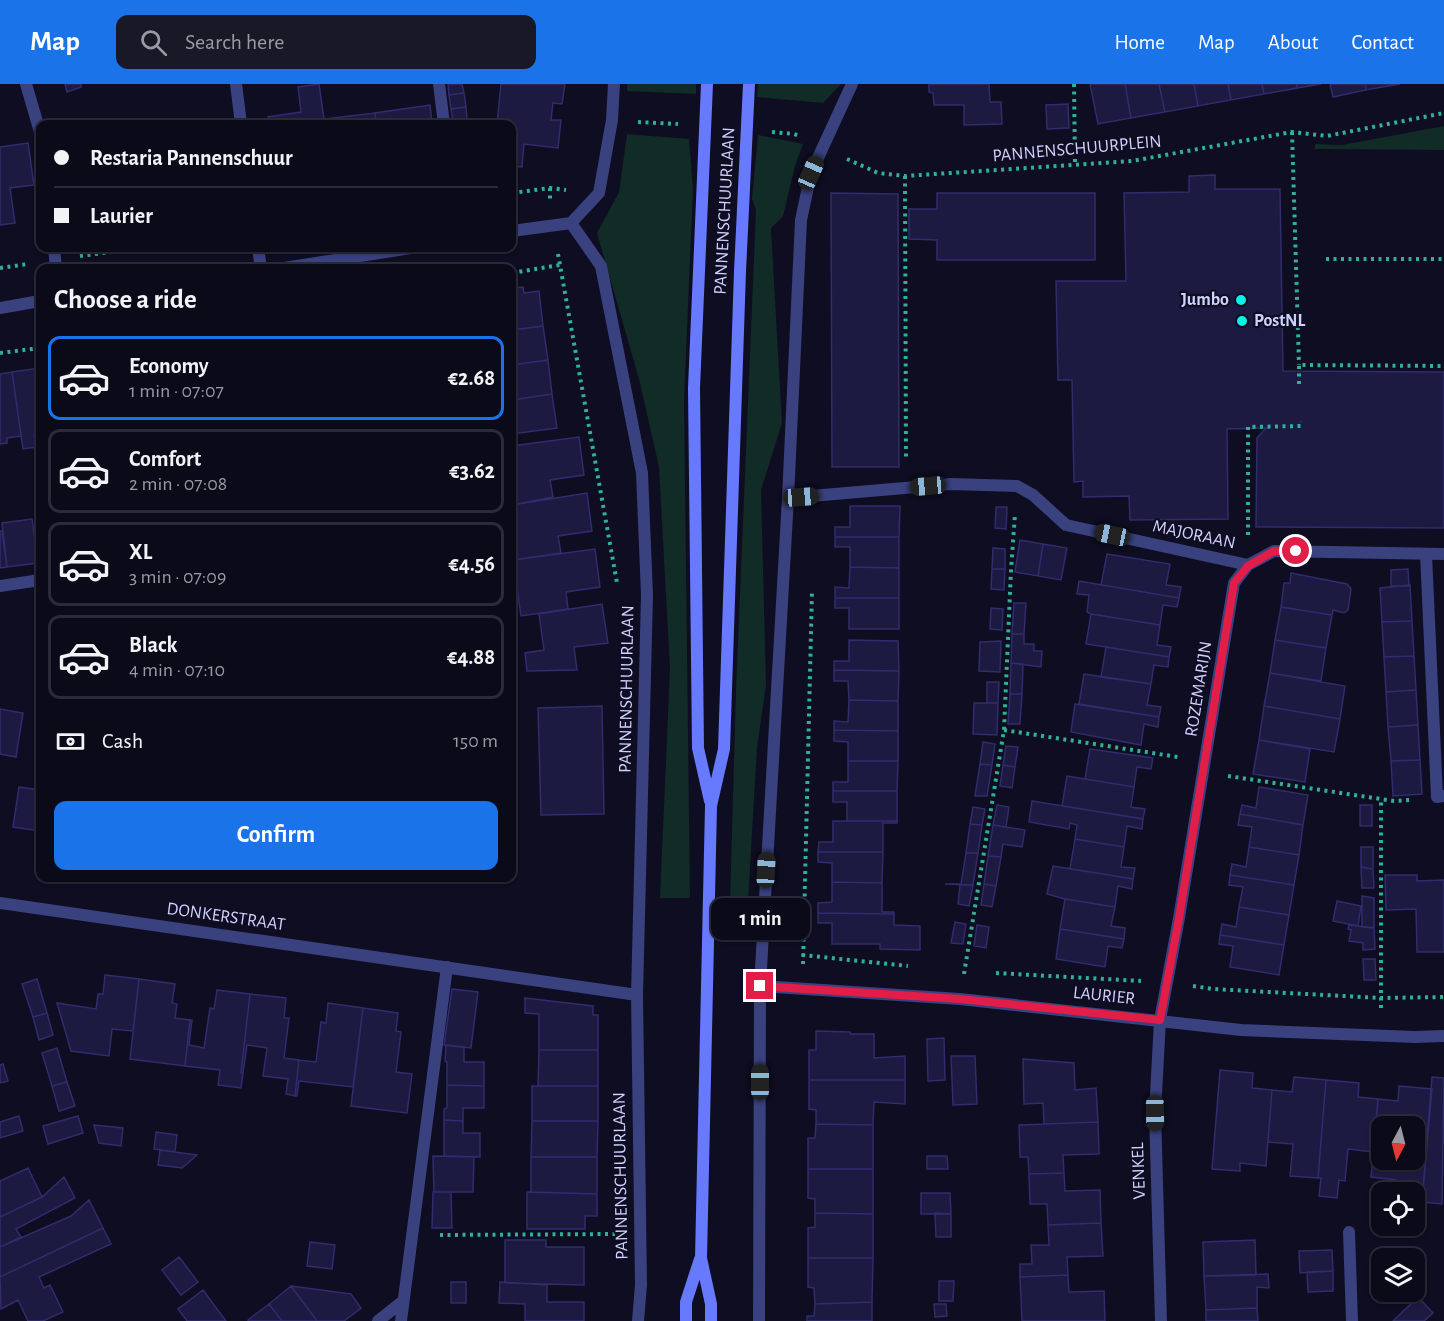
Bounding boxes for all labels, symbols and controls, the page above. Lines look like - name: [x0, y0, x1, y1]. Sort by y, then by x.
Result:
- search box: [116, 15, 536, 69]
- icon: search: [137, 26, 170, 59]
- text: Map: [30, 28, 80, 56]
- text: Search here: [185, 31, 284, 53]
- text: Home: [1114, 32, 1165, 53]
- text: Map: [1198, 32, 1235, 53]
- text: About: [1268, 32, 1318, 53]
- text: Contact: [1351, 32, 1414, 53]
- street label: PANNENSCHUURLAAN: [712, 127, 738, 295]
- street label: PANNENSCHUURPLEIN: [992, 133, 1162, 165]
- text: Restaria Pannenschuur: [90, 147, 293, 169]
- car: [795, 153, 827, 193]
- text: Laurier: [90, 205, 153, 227]
- text: Choose a ride: [54, 286, 197, 313]
- place label: Jumbo: [1181, 291, 1229, 309]
- marker: Jumbo: [1234, 293, 1248, 307]
- place label: PostNL: [1254, 312, 1306, 330]
- marker: PostNL: [1235, 314, 1249, 328]
- icon: car: [57, 351, 111, 405]
- text: Economy: [129, 355, 209, 377]
- text: €2.68: [448, 367, 495, 389]
- text: 1 min · 07:07: [129, 381, 224, 401]
- icon: car: [57, 444, 111, 498]
- text: Comfort: [129, 448, 201, 470]
- text: €3.62: [449, 460, 495, 482]
- text: 2 min · 07:08: [129, 474, 227, 494]
- car: [909, 475, 947, 497]
- car: [782, 487, 820, 507]
- street label: MAJORAAN: [1151, 517, 1237, 553]
- car: [1093, 522, 1131, 548]
- icon: car: [57, 537, 111, 591]
- route start: [1282, 537, 1309, 564]
- text: XL: [129, 541, 152, 563]
- text: €4.56: [448, 553, 495, 575]
- text: 3 min · 07:09: [129, 567, 226, 587]
- street label: PANNENSCHUURLAAN: [617, 605, 637, 773]
- icon: car: [57, 630, 111, 684]
- text: Black: [129, 634, 177, 656]
- street label: ROZEMARIJN: [1183, 640, 1215, 738]
- text: €4.88: [447, 646, 495, 668]
- text: 4 min · 07:10: [129, 660, 225, 680]
- icon: cash: [54, 725, 87, 758]
- text: Cash: [102, 730, 143, 752]
- text: 150 m: [453, 731, 498, 751]
- button: Confirm: [54, 801, 498, 870]
- car: [756, 852, 776, 888]
- callout: 1 min: [710, 899, 810, 941]
- street label: DONKERSTRAAT: [166, 900, 287, 934]
- text: 1 min: [739, 909, 782, 929]
- route end: [746, 972, 773, 999]
- street label: LAURIER: [1072, 984, 1136, 1008]
- car: [751, 1064, 769, 1100]
- street label: PANNENSCHUURLAAN: [611, 1092, 631, 1260]
- car: [1146, 1095, 1164, 1131]
- north arrow: [1371, 1116, 1425, 1170]
- map controls: [1371, 1116, 1425, 1302]
- street label: VENKEL: [1129, 1142, 1149, 1200]
- button: locate: [1371, 1182, 1425, 1236]
- button: layers: [1371, 1248, 1425, 1302]

